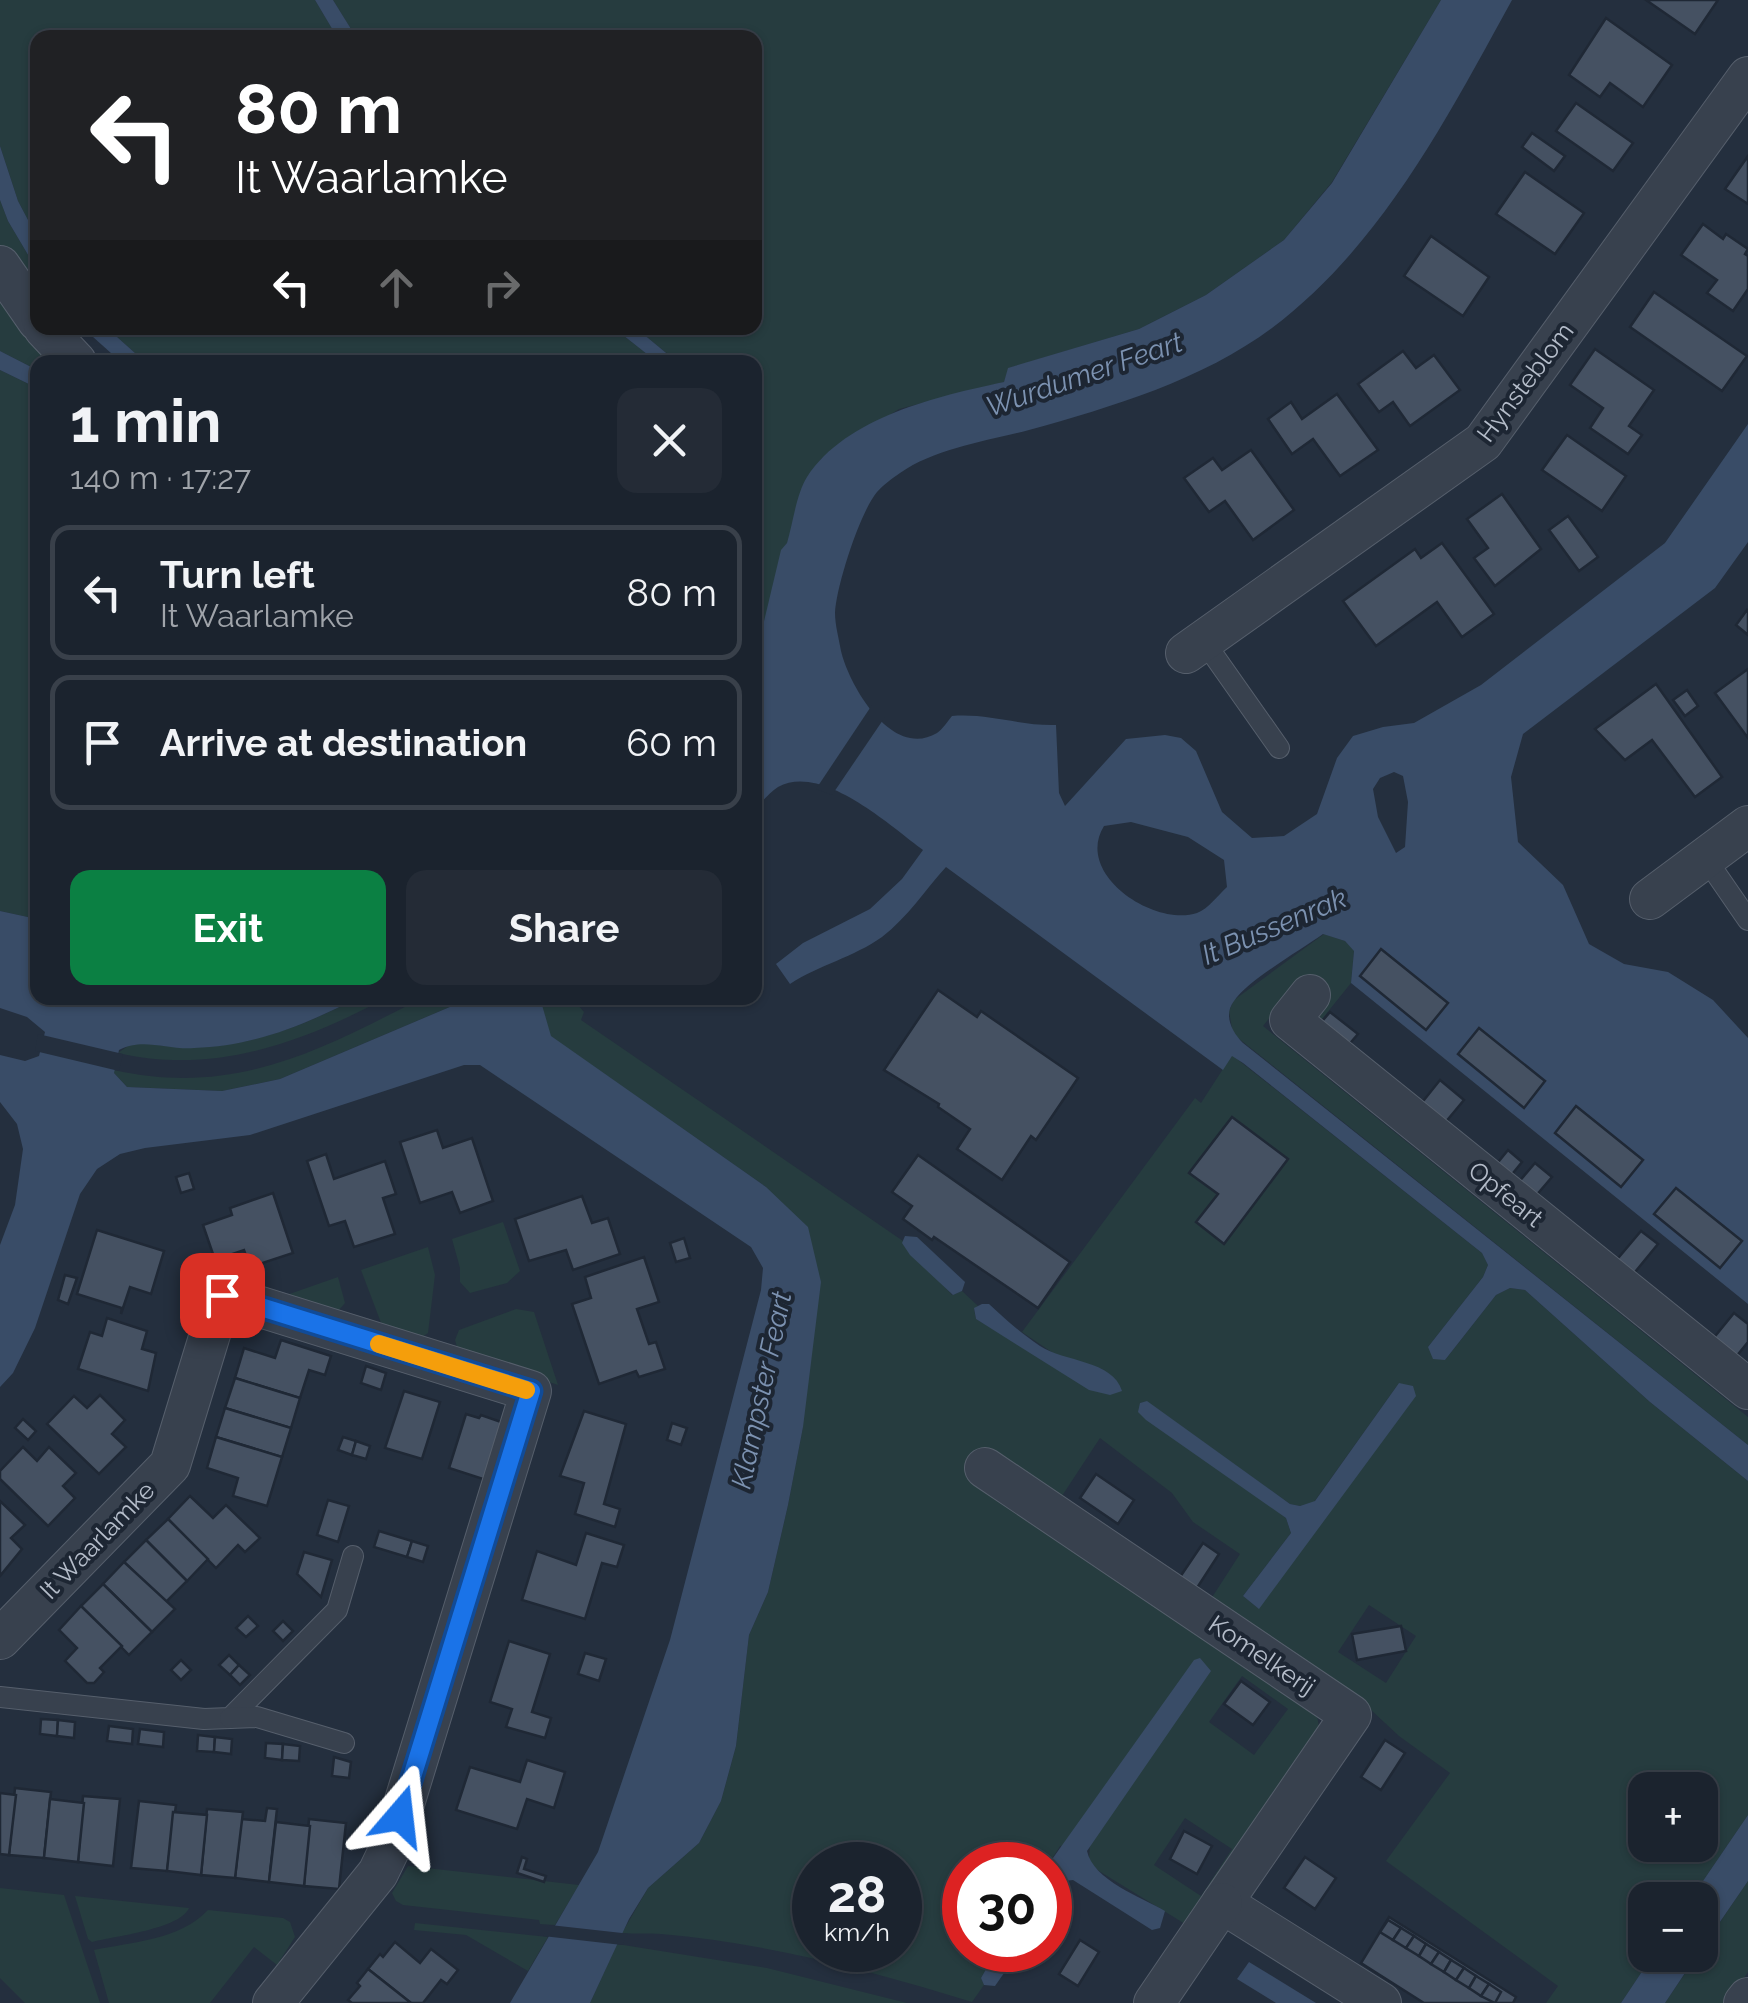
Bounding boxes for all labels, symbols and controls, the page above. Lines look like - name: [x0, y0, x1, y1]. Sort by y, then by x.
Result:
- text: 80 m: [235, 67, 402, 149]
- icon: left: [70, 70, 200, 200]
- text: It Waarlamke: [235, 151, 508, 204]
- icon: left: [264, 260, 319, 315]
- icon: ahead: [369, 260, 424, 315]
- icon: right: [474, 260, 529, 315]
- street label: Hynsteblom: [1470, 316, 1580, 448]
- water label: Wurdumer Feart: [982, 325, 1188, 424]
- text: 1 min: [70, 386, 221, 456]
- button: close: [617, 388, 722, 493]
- text: 140 m · 17:27: [70, 459, 251, 496]
- text: Turn left: [160, 552, 315, 597]
- icon: left: [75, 565, 130, 620]
- text: 80 m: [627, 570, 717, 615]
- text: It Waarlamke: [160, 597, 354, 634]
- icon: arrive: [75, 715, 130, 770]
- text: Arrive at destination: [160, 720, 527, 765]
- text: 60 m: [626, 720, 717, 765]
- button: Exit: [70, 870, 386, 985]
- button: Share: [406, 870, 722, 985]
- water label: It Bussenrak: [1197, 881, 1352, 972]
- street label: Opfeart: [1463, 1155, 1550, 1233]
- pin: [180, 1253, 265, 1338]
- icon: arrive: [195, 1268, 250, 1323]
- water label: Klampster Feart: [724, 1287, 799, 1492]
- street label: It Waarlamke: [34, 1475, 160, 1605]
- street label: Komelkerij: [1203, 1609, 1321, 1701]
- position arrow: [348, 1764, 452, 1868]
- map controls: [1628, 1772, 1718, 1972]
- button: +: [1628, 1772, 1718, 1862]
- speed limit sign: 30: [942, 1842, 1072, 1972]
- text: 28: [828, 1865, 886, 1924]
- button: −: [1628, 1882, 1718, 1972]
- text: km/h: [824, 1917, 890, 1947]

